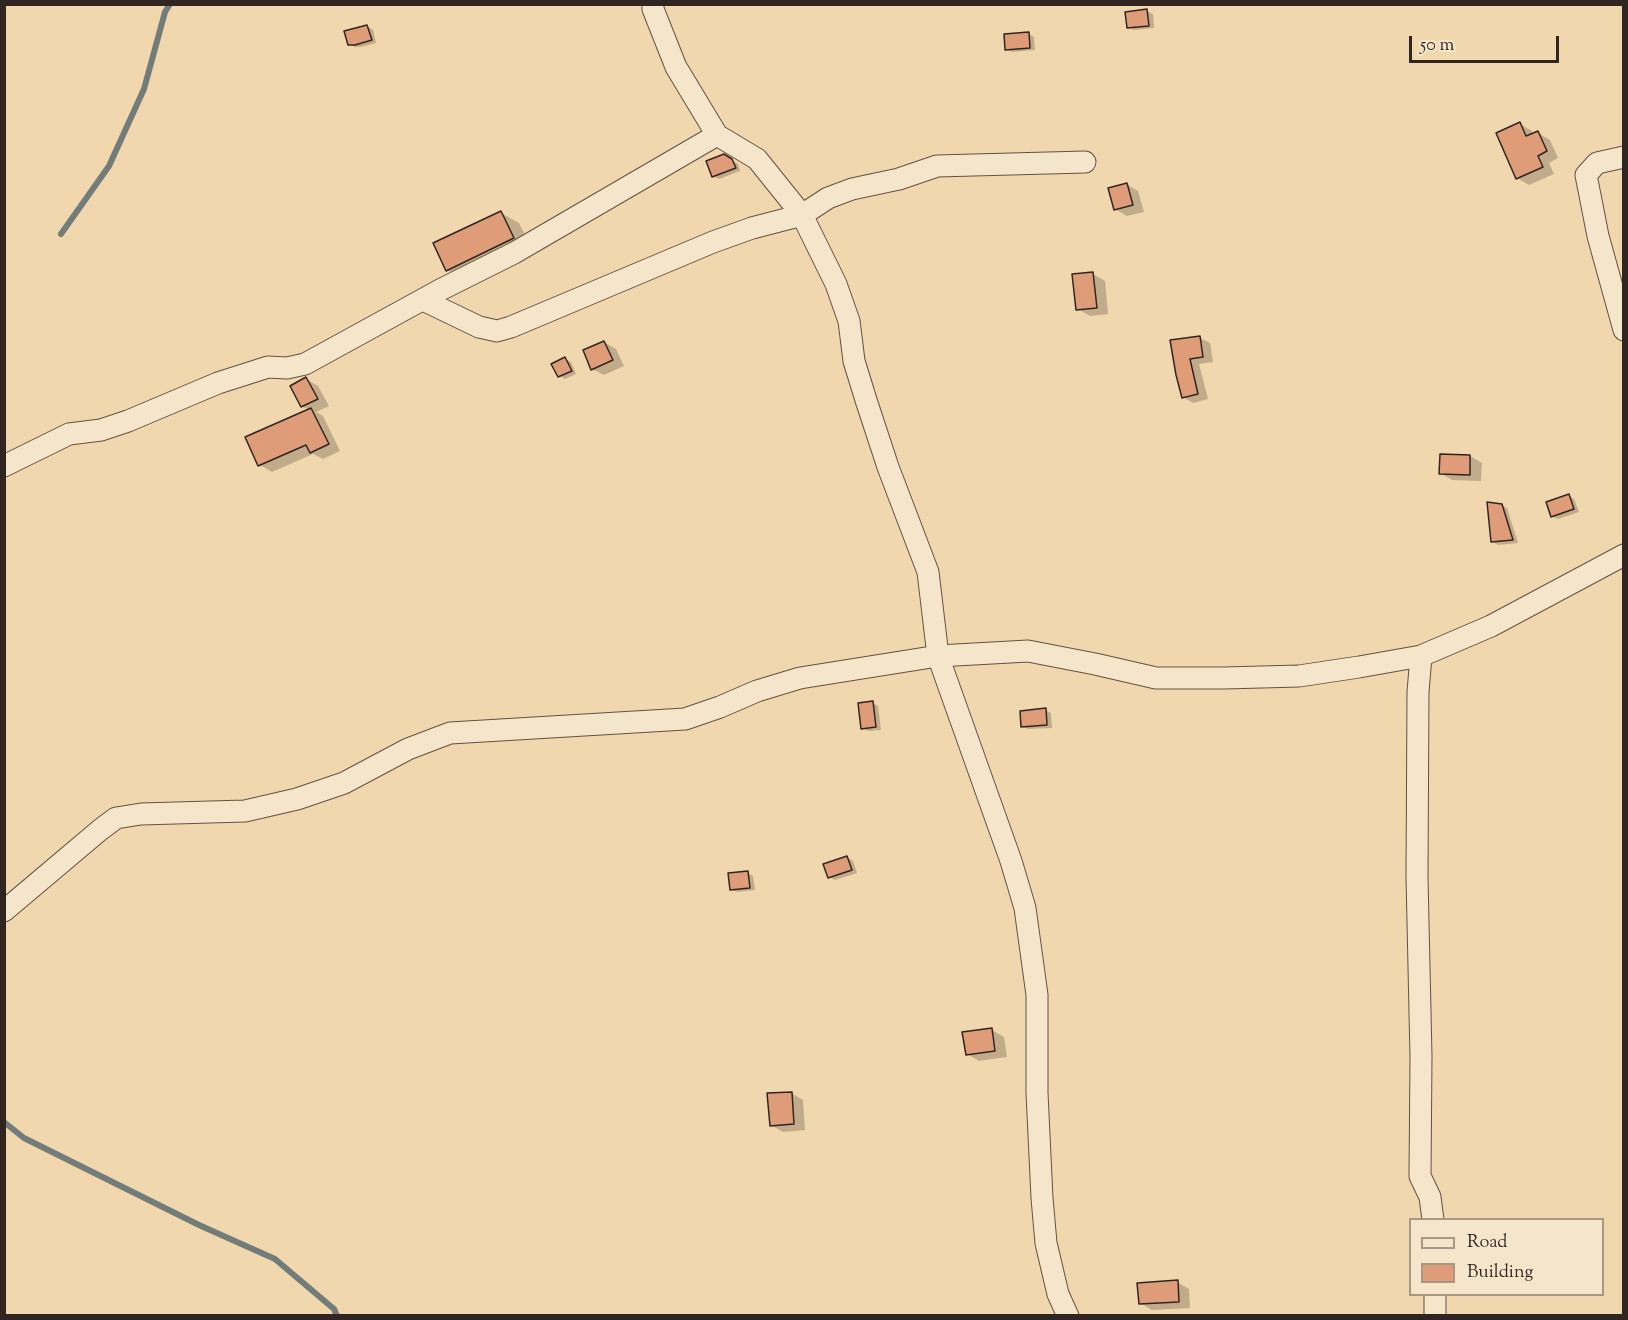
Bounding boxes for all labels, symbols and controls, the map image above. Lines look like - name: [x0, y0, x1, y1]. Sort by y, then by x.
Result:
- scale bar: [1412, 24, 1562, 62]
- text: 50 m: [1420, 33, 1454, 59]
- legend: [1409, 1218, 1604, 1296]
- text: Road: [1467, 1230, 1507, 1256]
- text: Building: [1467, 1260, 1533, 1286]

